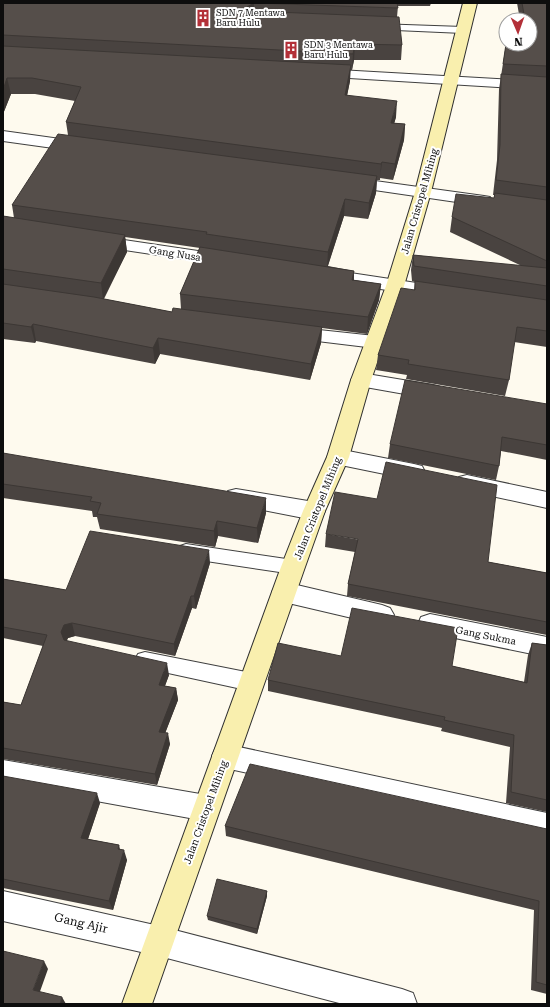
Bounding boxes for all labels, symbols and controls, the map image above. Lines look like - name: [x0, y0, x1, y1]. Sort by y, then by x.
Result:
- building icon: SDN 7 Mentawa Baru Hulu: [193, 8, 213, 28]
- place label: SDN 7 Mentawa Baru Hulu: [216, 8, 285, 28]
- north arrow: [498, 12, 538, 52]
- text: N: [513, 35, 523, 48]
- building icon: SDN 3 Mentawa Baru Hulu: [281, 40, 301, 60]
- place label: SDN 3 Mentawa Baru Hulu: [304, 40, 373, 60]
- street label: Jalan Cristopel Mihing: [399, 147, 440, 255]
- street label: Gang Nusa: [148, 244, 202, 263]
- street label: Jalan Cristopel Mihing: [292, 455, 343, 561]
- street label: Gang Sukma: [455, 624, 518, 647]
- street label: Jalan Cristopel Mihing: [182, 759, 229, 865]
- street label: Gang Ajir: [53, 910, 109, 936]

